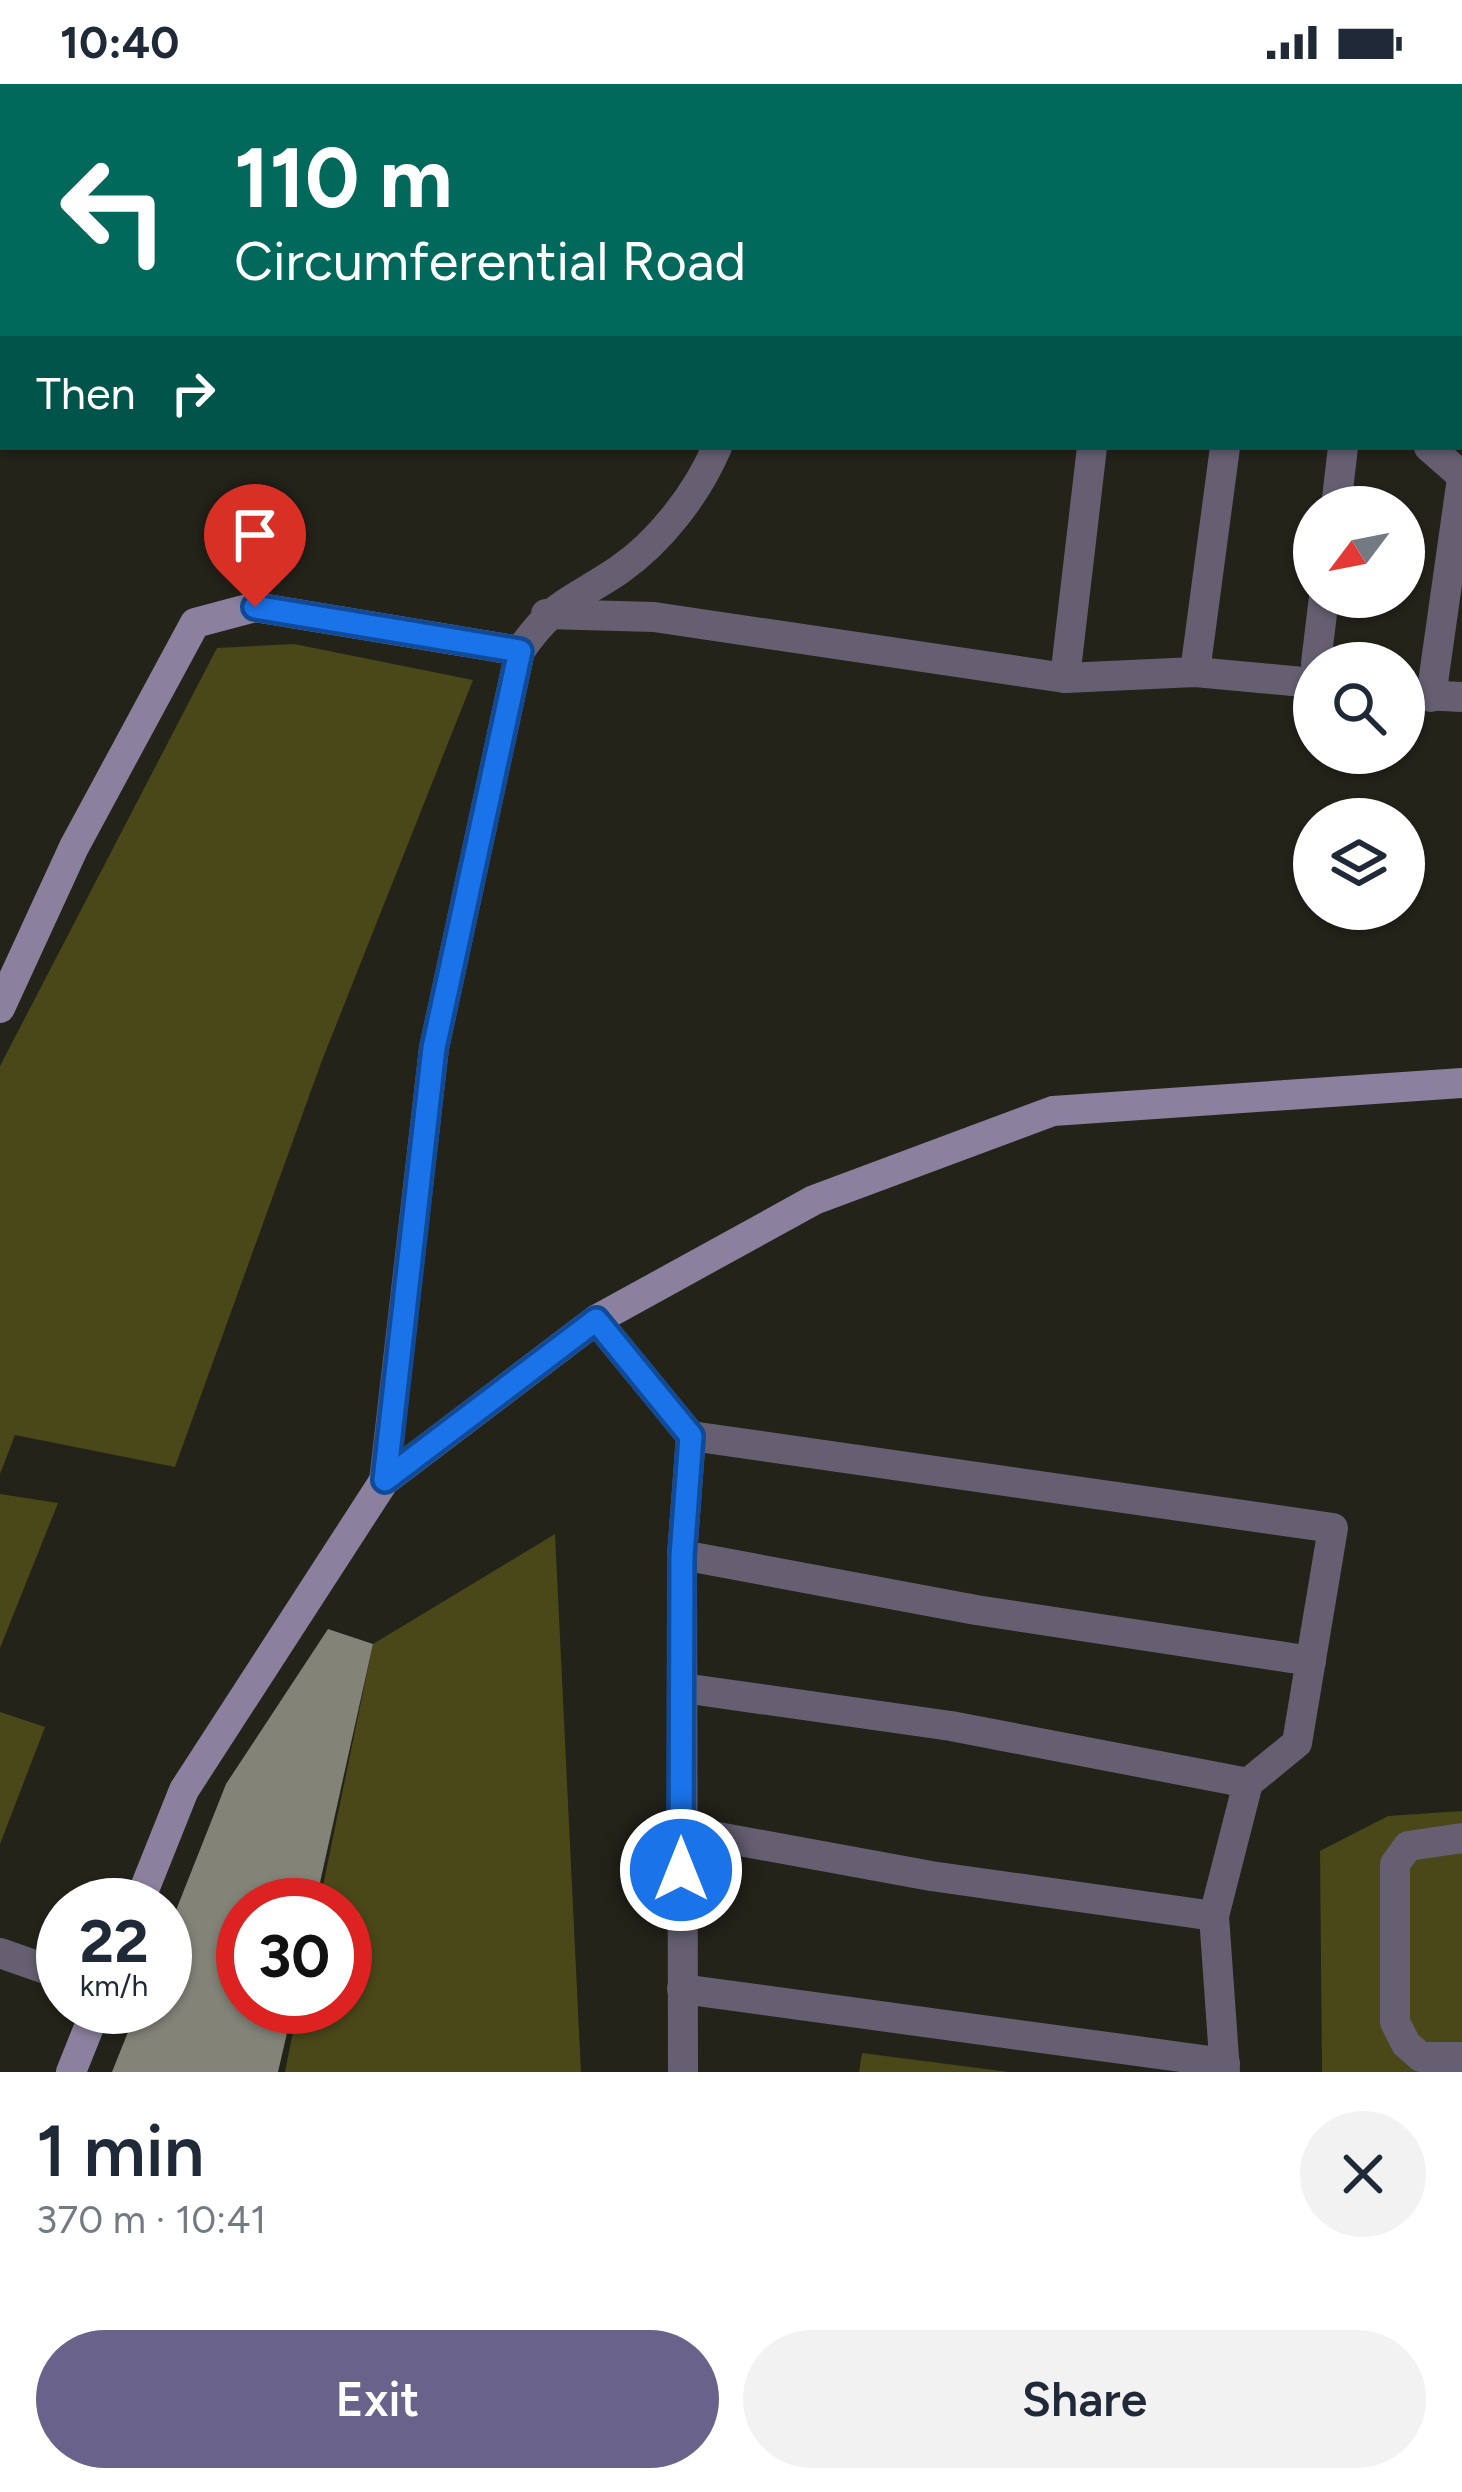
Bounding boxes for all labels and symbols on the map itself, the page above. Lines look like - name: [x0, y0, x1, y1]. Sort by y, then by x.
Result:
- pin: [204, 484, 306, 607]
- north arrow: [1293, 486, 1425, 618]
- position arrow: [618, 1807, 744, 1933]
- speed limit sign: 30: [216, 1878, 372, 2034]

